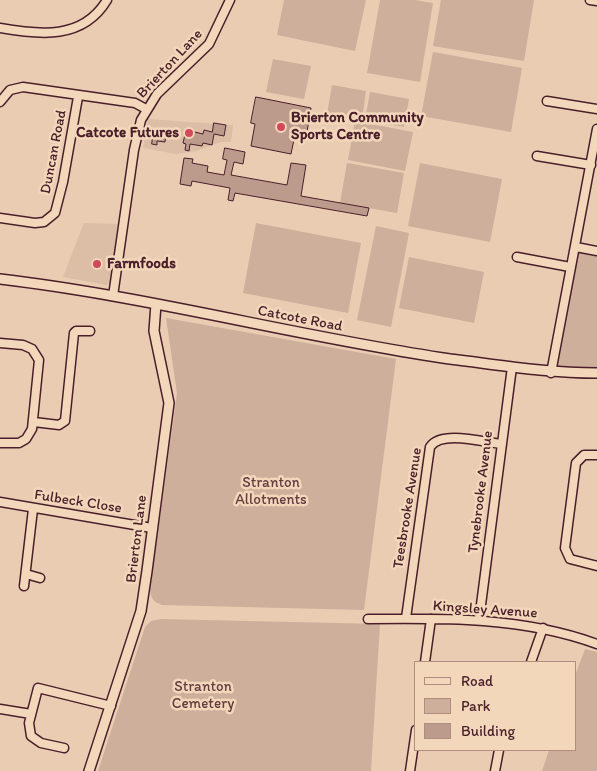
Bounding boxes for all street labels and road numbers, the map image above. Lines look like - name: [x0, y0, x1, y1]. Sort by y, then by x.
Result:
- street label: Brierton Lane: [133, 26, 207, 102]
- street label: Duncan Road: [37, 109, 71, 195]
- street label: Catcote Road: [256, 302, 344, 336]
- street label: Tynebrooke Avenue: [465, 430, 497, 554]
- street label: Teesbrooke Avenue: [390, 446, 426, 570]
- street label: Fulbeck Close: [33, 486, 123, 518]
- street label: Brierton Lane: [123, 494, 151, 584]
- street label: Kingsley Avenue: [432, 597, 538, 623]

